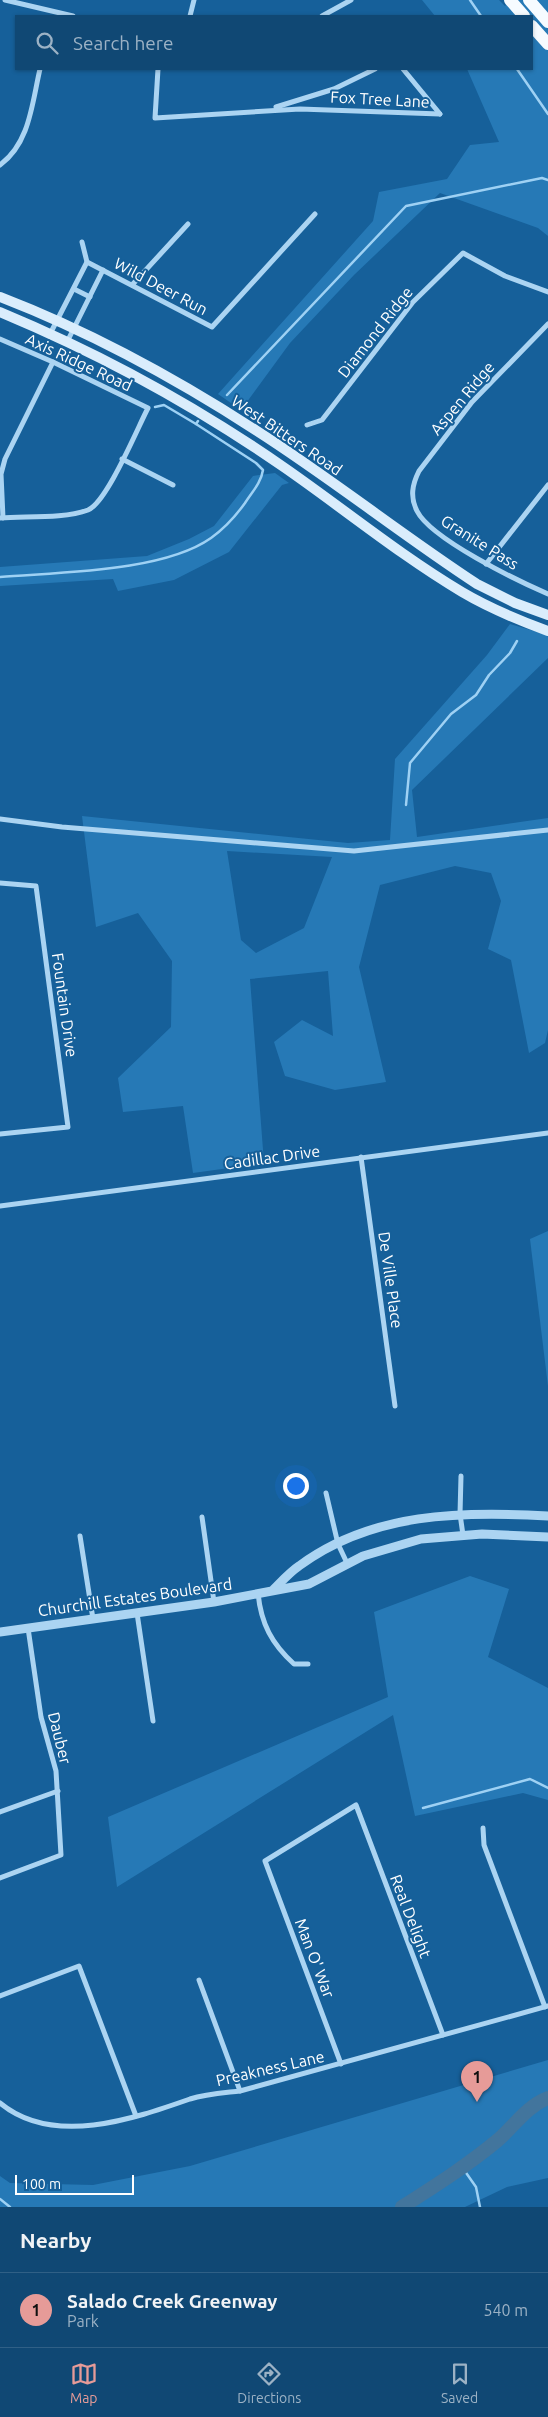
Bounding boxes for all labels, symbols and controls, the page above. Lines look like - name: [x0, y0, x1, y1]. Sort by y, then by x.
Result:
- search box: [15, 15, 533, 70]
- icon: search: [33, 29, 61, 57]
- text: Search here: [73, 32, 173, 54]
- street label: Fox Tree Lane: [330, 87, 430, 111]
- street label: Wild Deer Run: [111, 254, 211, 318]
- street label: Diamond Ridge: [334, 283, 416, 381]
- street label: Axis Ridge Road: [23, 329, 135, 395]
- street label: Aspen Ridge: [426, 358, 498, 438]
- street label: West Bitters Road: [228, 391, 346, 479]
- street label: Granite Pass: [438, 511, 522, 573]
- street label: Fountain Drive: [49, 952, 81, 1058]
- street label: Cadillac Drive: [223, 1141, 321, 1173]
- street label: De Ville Place: [375, 1230, 407, 1330]
- your location: [283, 1473, 309, 1499]
- street label: Churchill Estates Boulevard: [37, 1574, 233, 1620]
- street label: Dauber: [45, 1710, 75, 1766]
- street label: Real Delight: [387, 1872, 435, 1961]
- street label: Man O' War: [292, 1916, 338, 2000]
- street label: Preakness Lane: [214, 2047, 326, 2089]
- pin: 1: [461, 2061, 493, 2102]
- scale bar: [15, 2172, 134, 2195]
- text: 100 m: [22, 2176, 61, 2192]
- text: Nearby: [20, 2228, 91, 2252]
- text: Salado Creek Greenway: [67, 2290, 277, 2312]
- text: 1: [31, 2301, 41, 2319]
- text: 540 m: [483, 2301, 528, 2319]
- text: Park: [67, 2312, 99, 2330]
- tab: Map: [70, 2360, 98, 2406]
- tab: Directions: [237, 2360, 301, 2406]
- tab: Saved: [441, 2360, 478, 2406]

